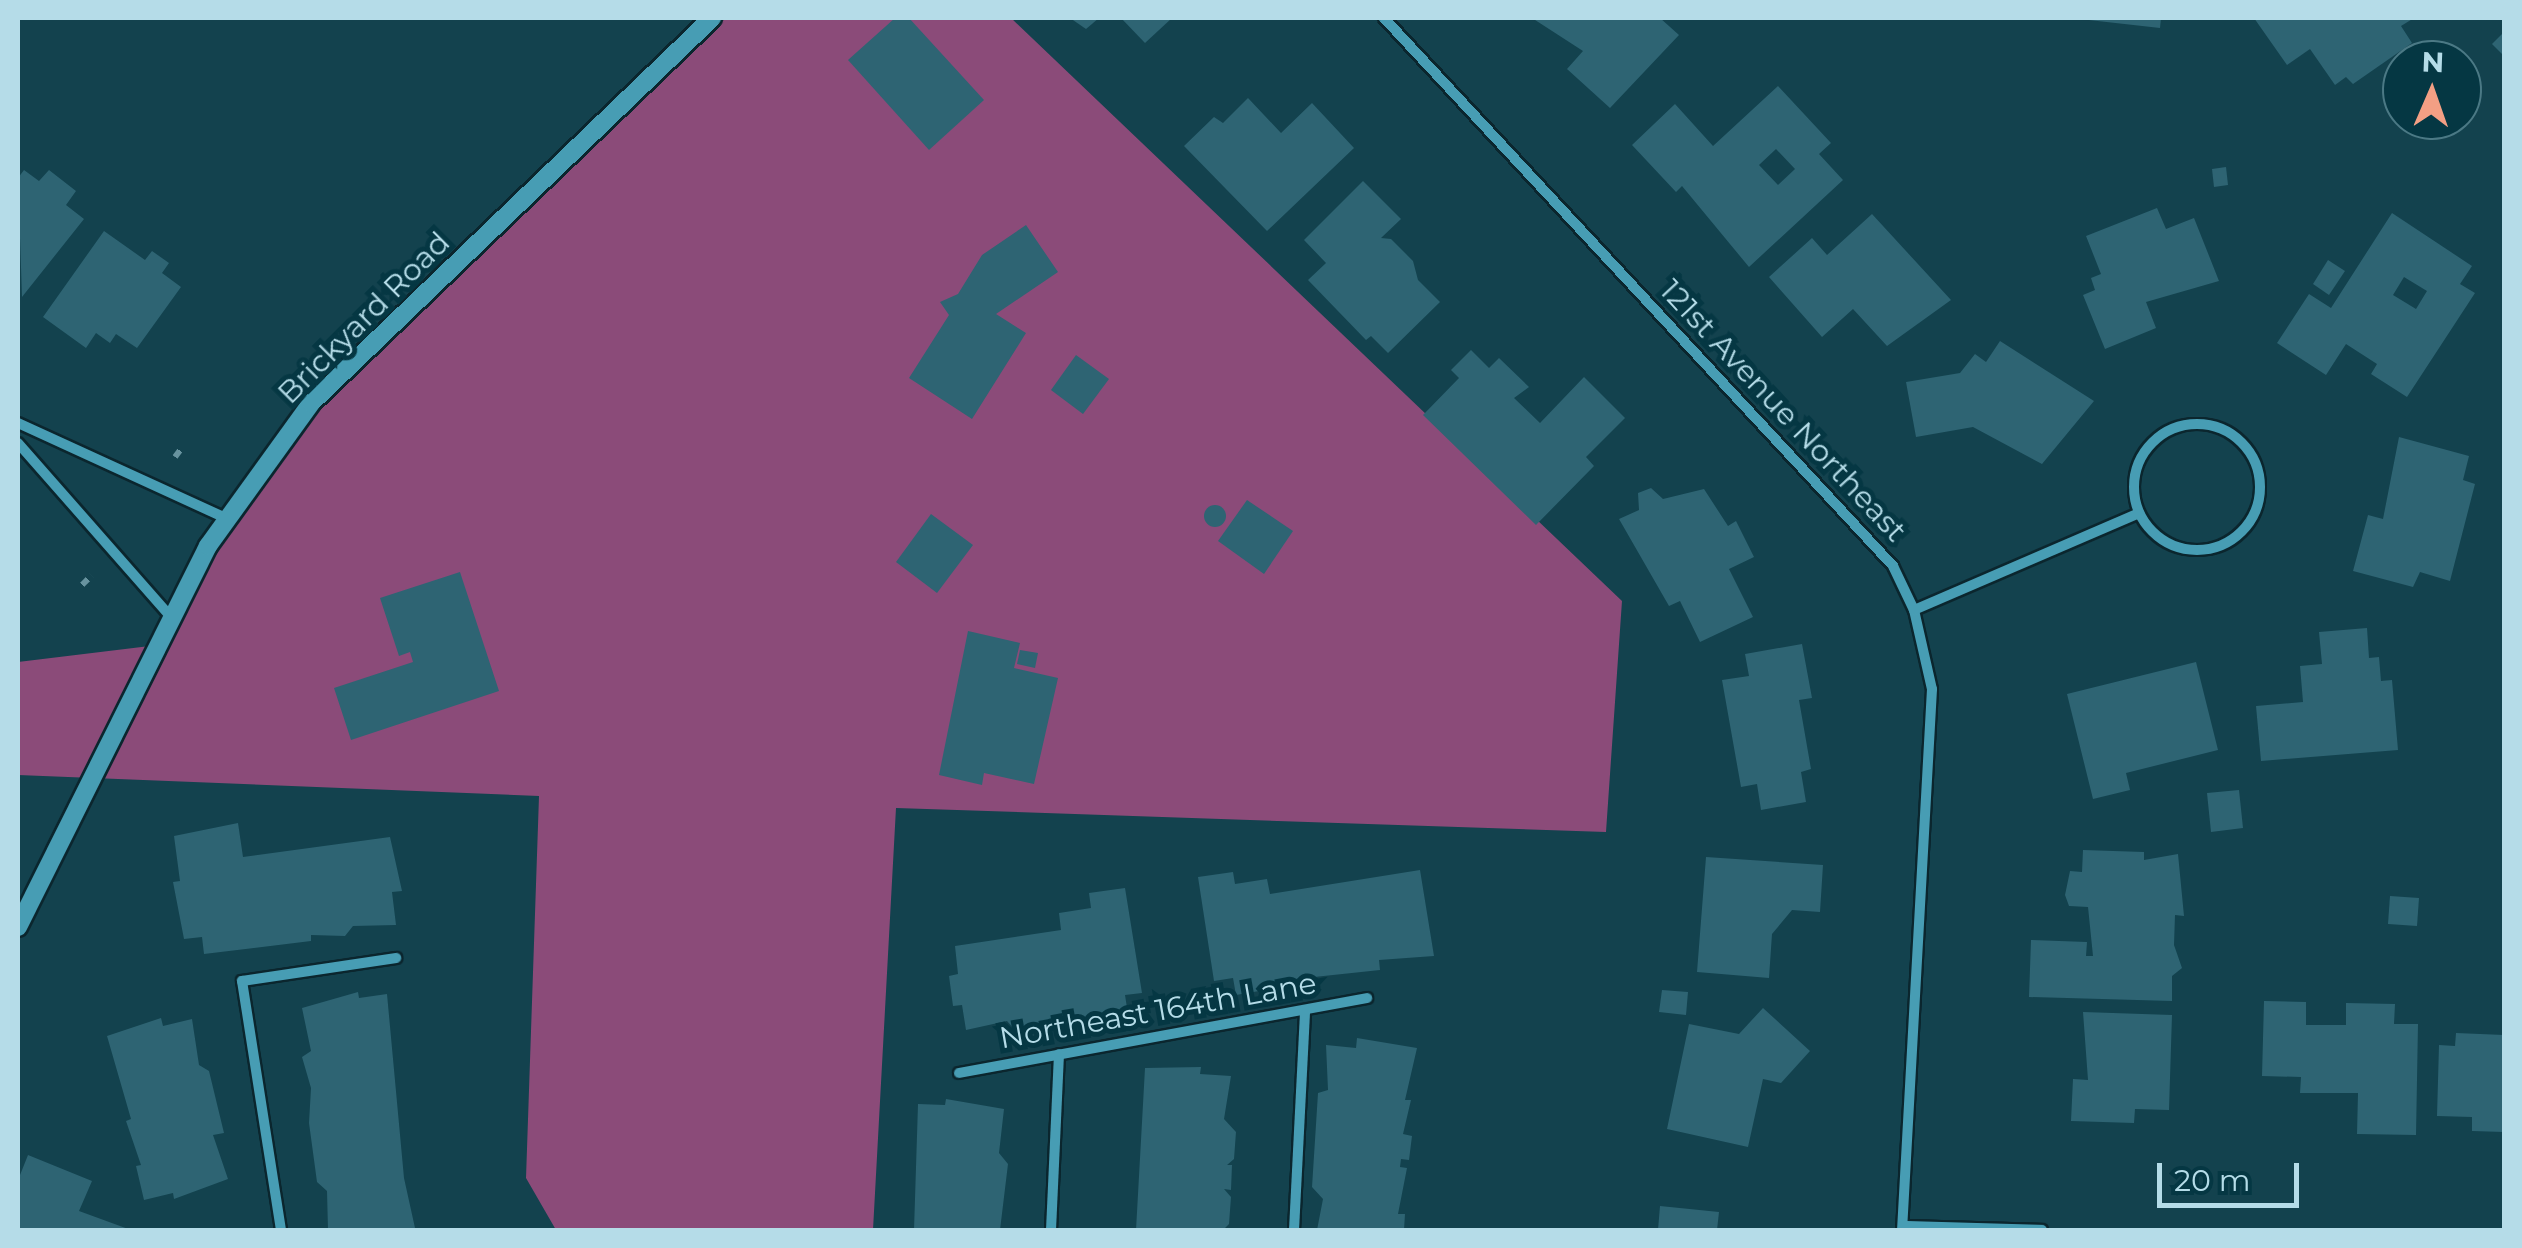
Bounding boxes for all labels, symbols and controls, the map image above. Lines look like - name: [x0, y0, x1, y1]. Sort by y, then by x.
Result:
- north arrow: [2382, 40, 2482, 140]
- text: N: [2421, 45, 2445, 79]
- street label: Brickyard Road: [271, 225, 457, 411]
- street label: 121st Avenue Northeast: [1652, 273, 1914, 549]
- street label: Northeast 164th Lane: [997, 965, 1319, 1057]
- scale bar: [2162, 1143, 2304, 1205]
- text: 20 m: [2174, 1162, 2251, 1199]

